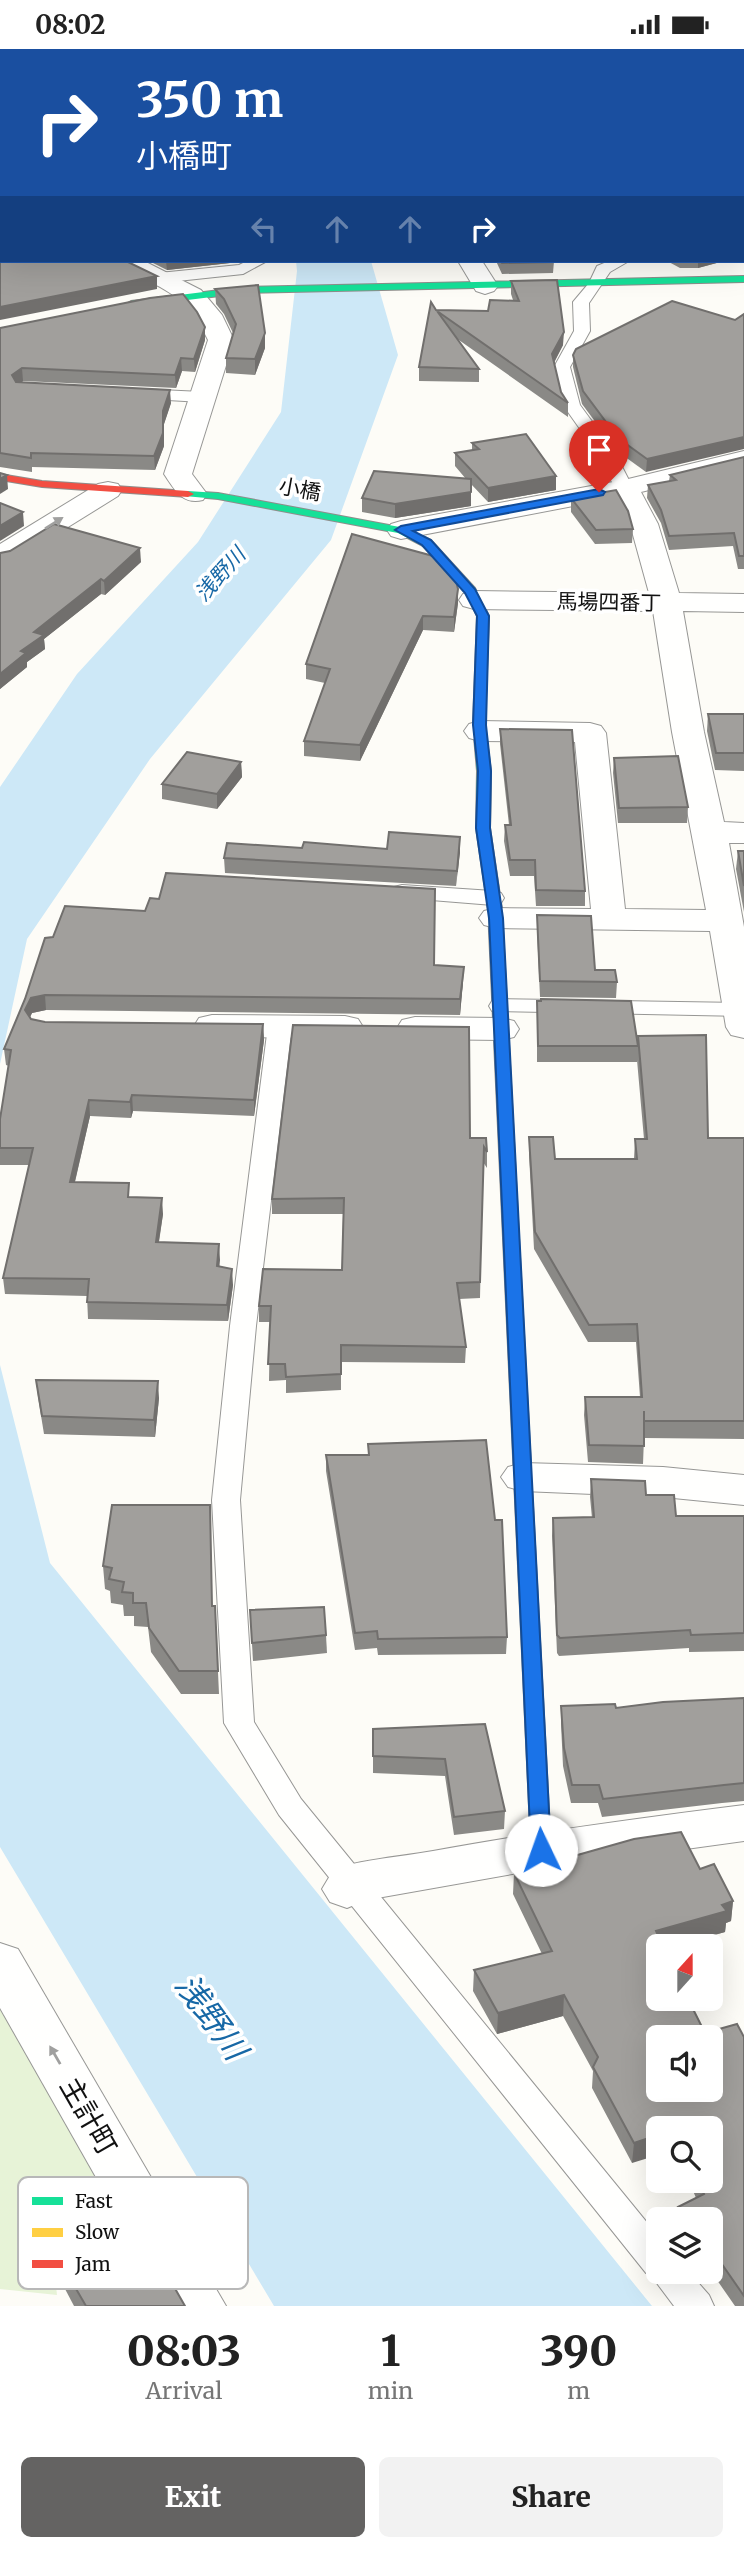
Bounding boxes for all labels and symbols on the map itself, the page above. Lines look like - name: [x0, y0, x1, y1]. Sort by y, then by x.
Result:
- pin: [569, 420, 629, 492]
- street label: 小橋: [277, 472, 323, 506]
- one-way arrow: [44, 517, 63, 530]
- water label: 浅野川: [189, 540, 252, 606]
- street label: 馬場四番丁: [556, 588, 662, 616]
- position arrow: [504, 1813, 578, 1887]
- north arrow: [646, 1934, 723, 2011]
- water label: 浅野川: [167, 1966, 257, 2070]
- one-way arrow: [49, 2046, 61, 2065]
- street label: 主計町: [52, 2071, 126, 2161]
- legend: [18, 2177, 248, 2289]
- text: Fast: [75, 2189, 113, 2213]
- text: Slow: [75, 2220, 120, 2244]
- text: Jam: [74, 2252, 111, 2276]

